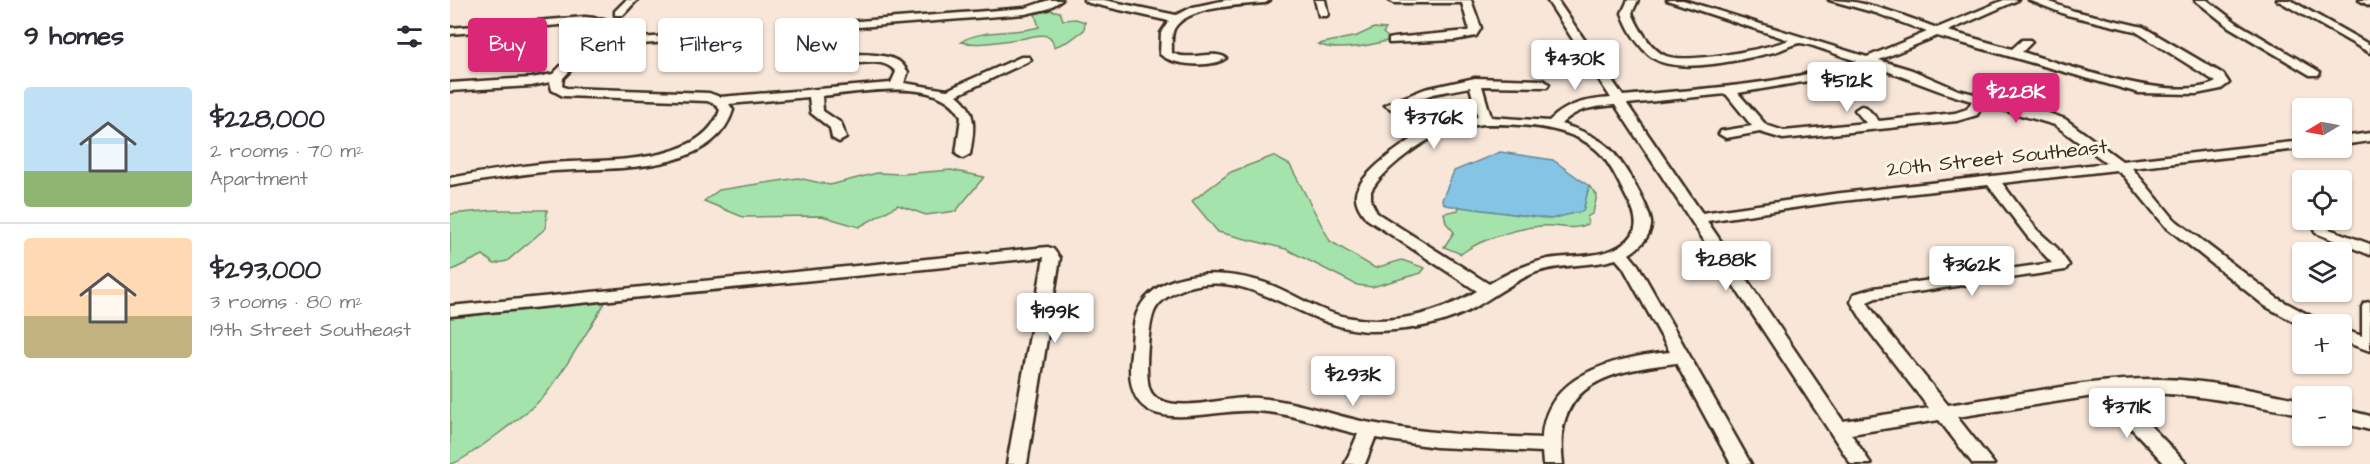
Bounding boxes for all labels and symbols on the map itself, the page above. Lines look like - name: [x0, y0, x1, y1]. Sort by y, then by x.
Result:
- pin: $430K: [1533, 40, 1617, 91]
- pin: $512K: [1805, 62, 1889, 113]
- pin: $228K: [1974, 73, 2058, 124]
- north arrow: [2292, 98, 2352, 158]
- pin: $376K: [1392, 99, 1476, 150]
- street label: 20th Street Southeast: [1885, 132, 2109, 184]
- pin: $288K: [1684, 241, 1768, 292]
- pin: $362K: [1930, 246, 2014, 297]
- pin: $199K: [1013, 293, 1097, 344]
- pin: $293K: [1311, 356, 1395, 407]
- pin: $371K: [2085, 388, 2169, 439]

